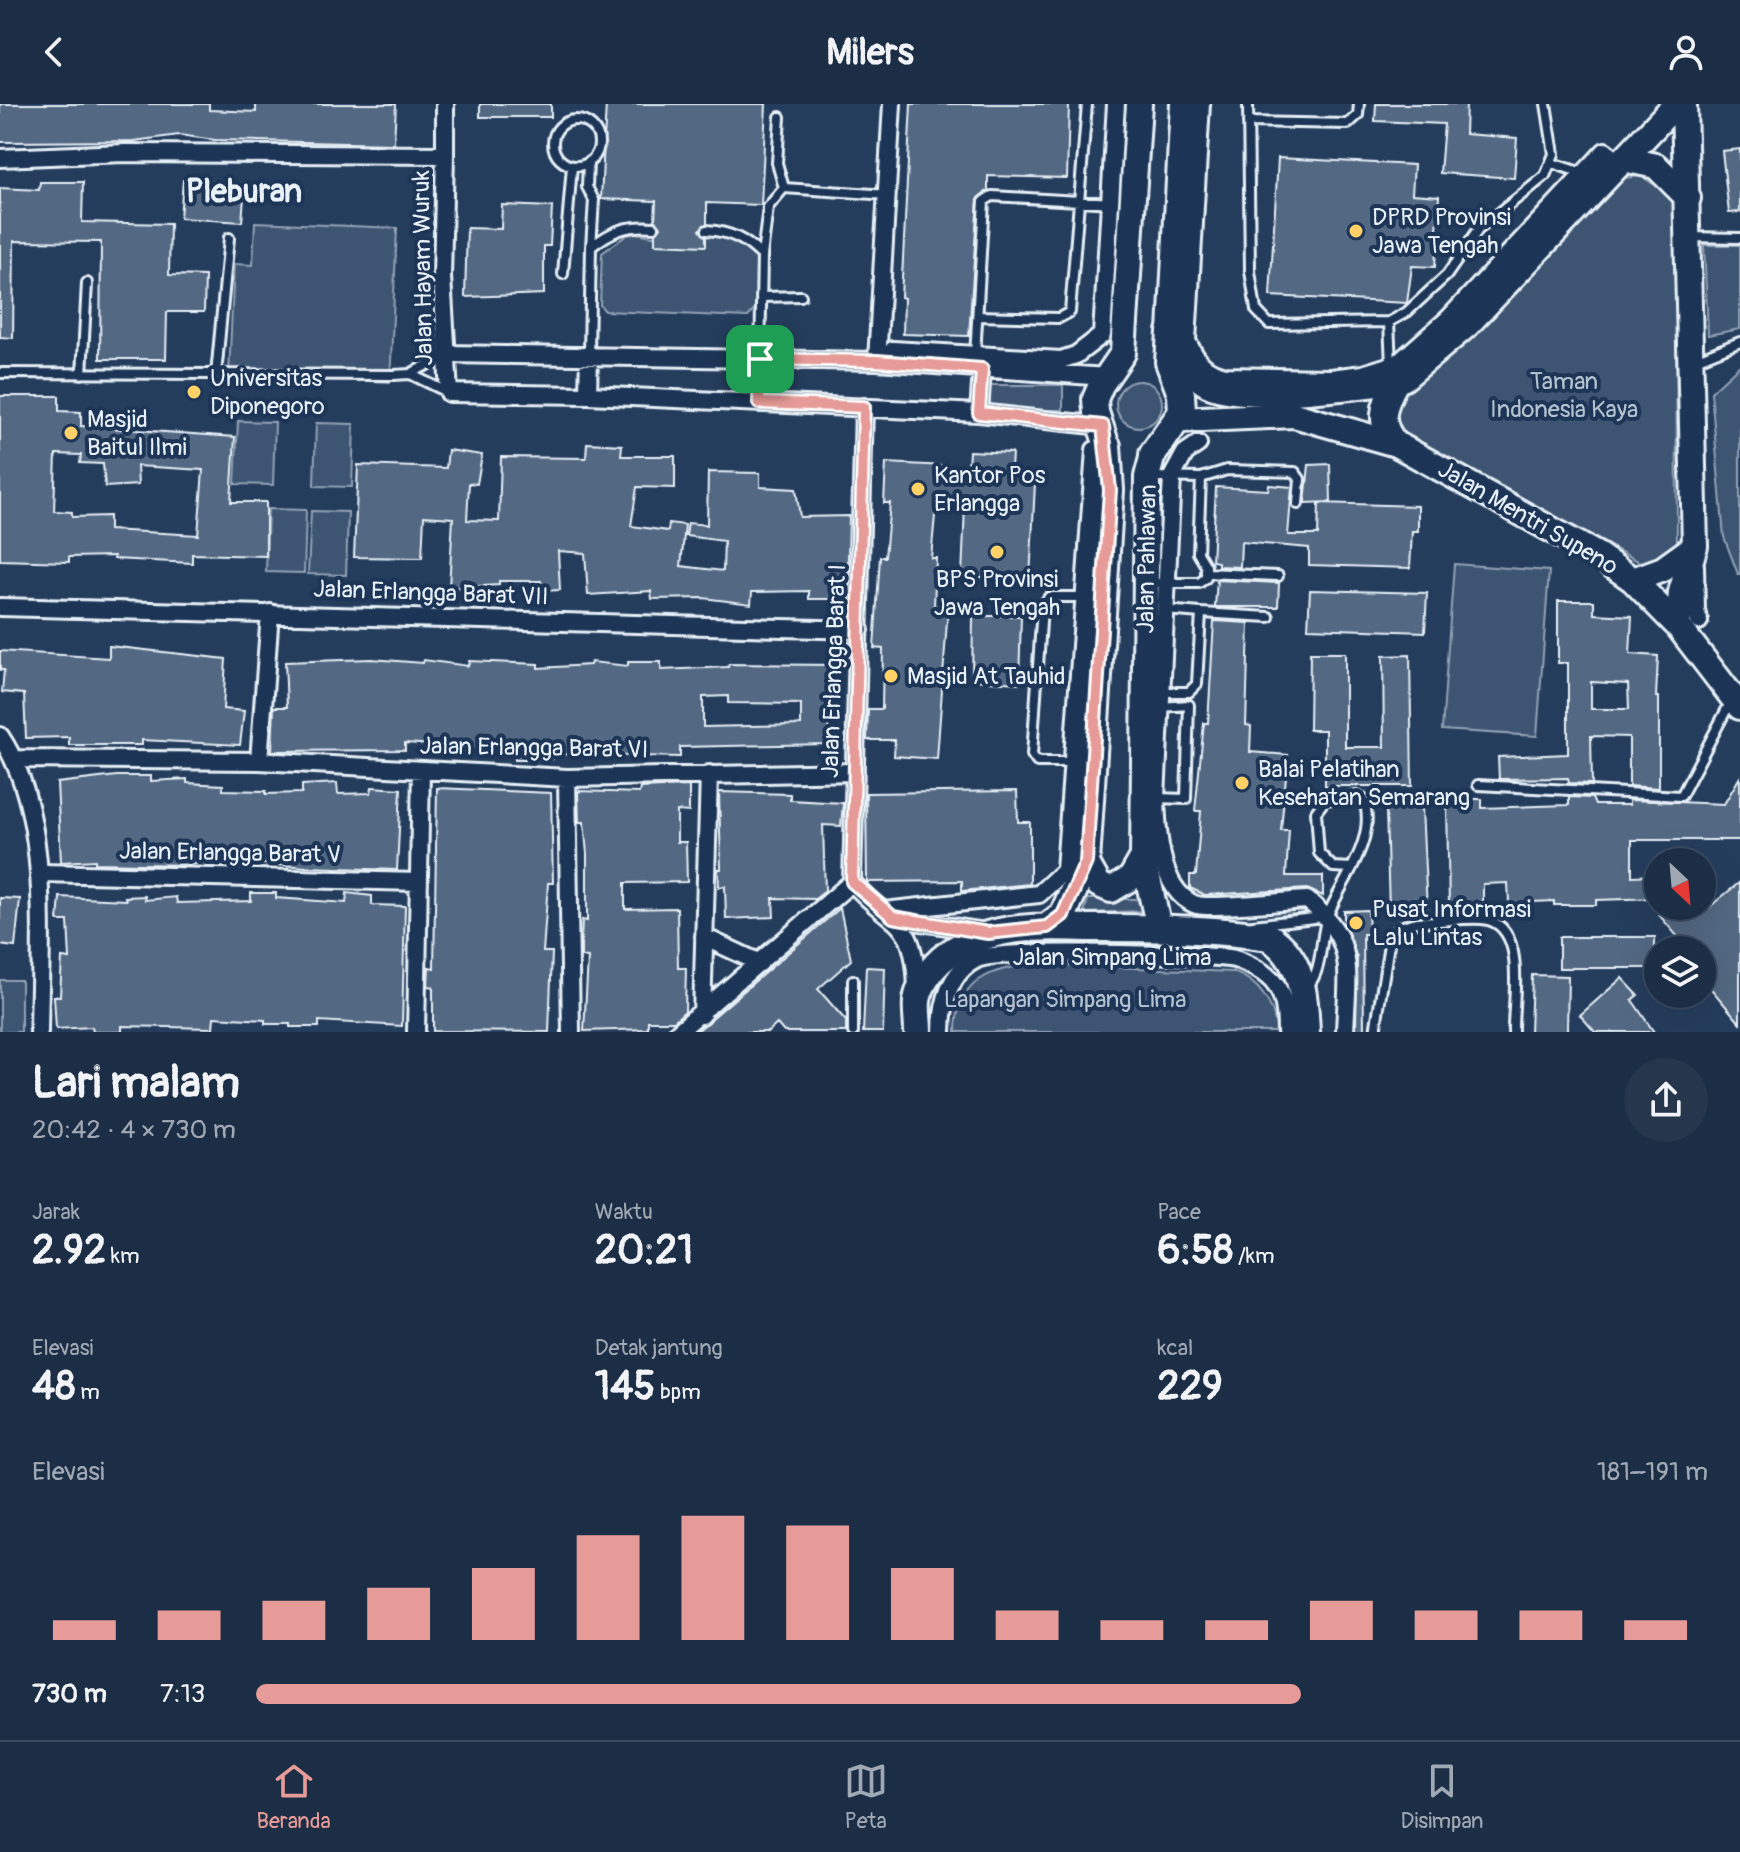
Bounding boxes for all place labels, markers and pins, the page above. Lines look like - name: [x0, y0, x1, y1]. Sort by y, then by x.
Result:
- place label: DPRD Provinsi Jawa Tengah: [1372, 203, 1511, 260]
- marker: DPRD Provinsi Jawa Tengah: [1347, 222, 1365, 240]
- pin: [726, 325, 794, 393]
- place label: Universitas Diponegoro: [210, 364, 325, 421]
- marker: Universitas Diponegoro: [185, 383, 203, 401]
- place label: Masjid Baitul Ilmi: [87, 405, 187, 462]
- marker: Masjid Baitul Ilmi: [62, 424, 80, 442]
- place label: Kantor Pos Erlangga: [934, 461, 1046, 518]
- marker: Kantor Pos Erlangga: [909, 480, 927, 498]
- marker: BPS Provinsi Jawa Tengah: [988, 543, 1006, 561]
- place label: BPS Provinsi Jawa Tengah: [934, 565, 1060, 622]
- place label: Masjid At Tauhid: [907, 662, 1066, 691]
- marker: Masjid At Tauhid: [882, 667, 900, 685]
- place label: Balai Pelatihan Kesehatan Semarang: [1258, 755, 1470, 812]
- marker: Balai Pelatihan Kesehatan Semarang: [1233, 774, 1251, 792]
- place label: Pusat Informasi Lalu Lintas: [1372, 895, 1531, 952]
- marker: Pusat Informasi Lalu Lintas: [1347, 914, 1365, 932]

